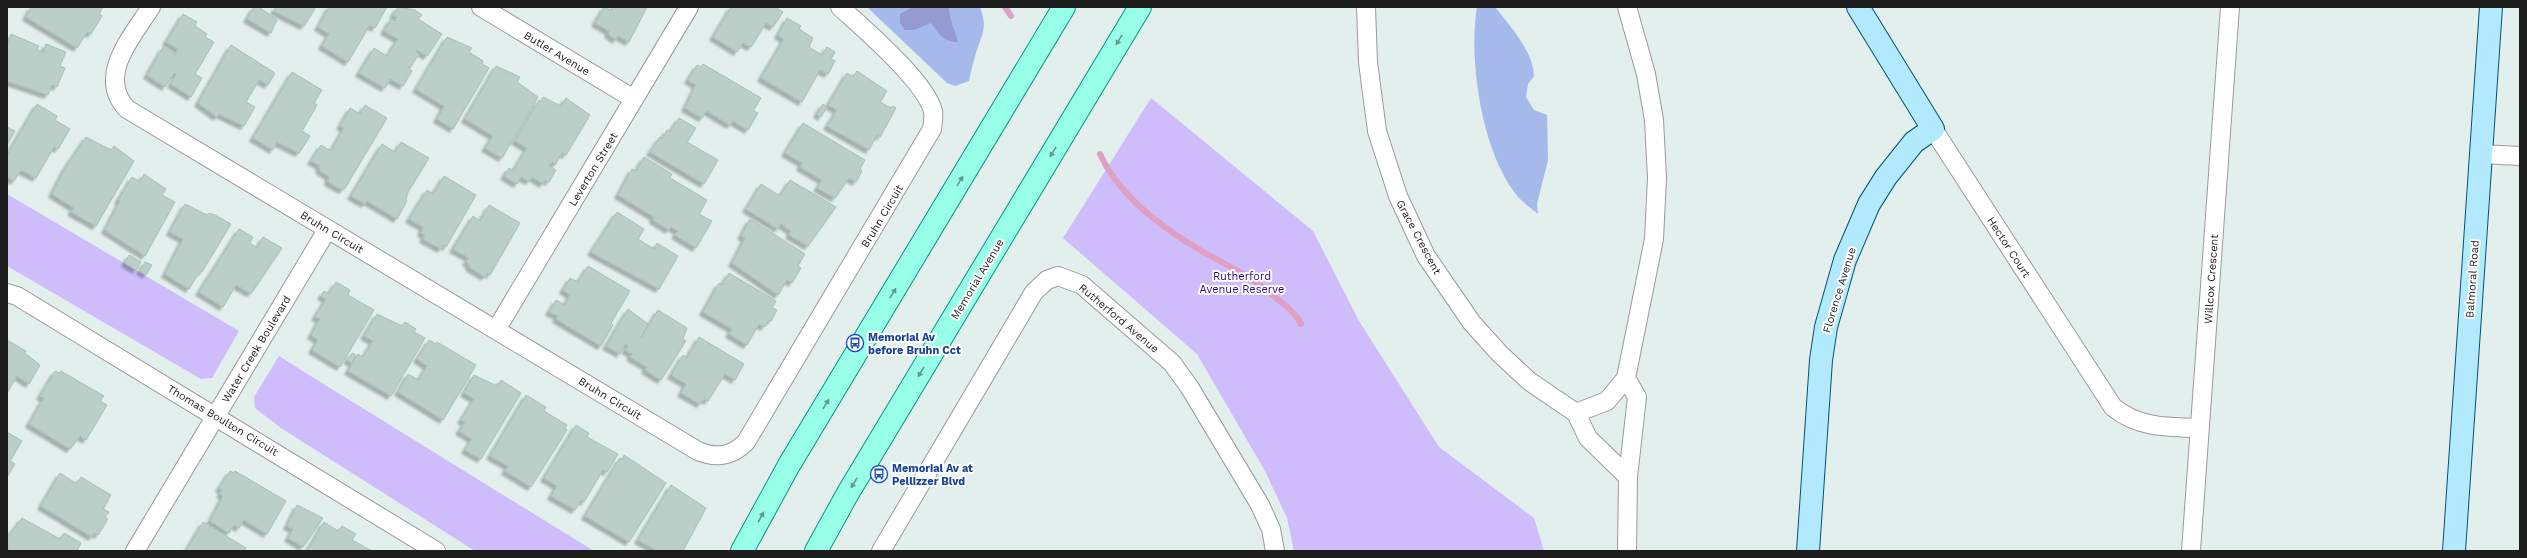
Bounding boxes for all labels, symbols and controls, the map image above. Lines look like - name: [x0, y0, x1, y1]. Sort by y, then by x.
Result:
- street label: Butler Avenue: [521, 29, 592, 78]
- one-way arrow: [1116, 34, 1123, 46]
- street label: Leverton Street: [566, 130, 621, 208]
- one-way arrow: [1049, 146, 1056, 158]
- one-way arrow: [956, 176, 964, 186]
- street label: Bruhn Circuit: [859, 182, 907, 250]
- street label: Grace Crescent: [1393, 198, 1444, 277]
- street label: Bruhn Circuit: [298, 209, 366, 257]
- street label: Hector Court: [1984, 215, 2033, 280]
- street label: Willcox Crescent: [2202, 233, 2221, 324]
- street label: Memorial Avenue: [948, 237, 1007, 322]
- street label: Balmoral Road: [2463, 240, 2482, 318]
- street label: Florence Avenue: [1820, 246, 1859, 335]
- park label: Rutherford Avenue Reserve: [1200, 270, 1284, 296]
- street label: Rutherford Avenue: [1076, 281, 1161, 356]
- one-way arrow: [889, 287, 896, 299]
- street label: Water Creek Boulevard: [219, 293, 294, 405]
- place label: Memorial Av before Bruhn Cct: [868, 331, 961, 357]
- bus stop icon: Memorial Av before Bruhn Cct: [845, 333, 865, 353]
- one-way arrow: [918, 366, 925, 378]
- street label: Bruhn Circuit: [576, 375, 644, 423]
- street label: Thomas Boulton Circuit: [165, 382, 281, 459]
- one-way arrow: [822, 398, 829, 410]
- place label: Memorial Av at Pellizzer Blvd: [892, 462, 973, 488]
- bus stop icon: Memorial Av at Pellizzer Blvd: [869, 464, 889, 484]
- one-way arrow: [851, 477, 858, 489]
- one-way arrow: [757, 511, 764, 522]

